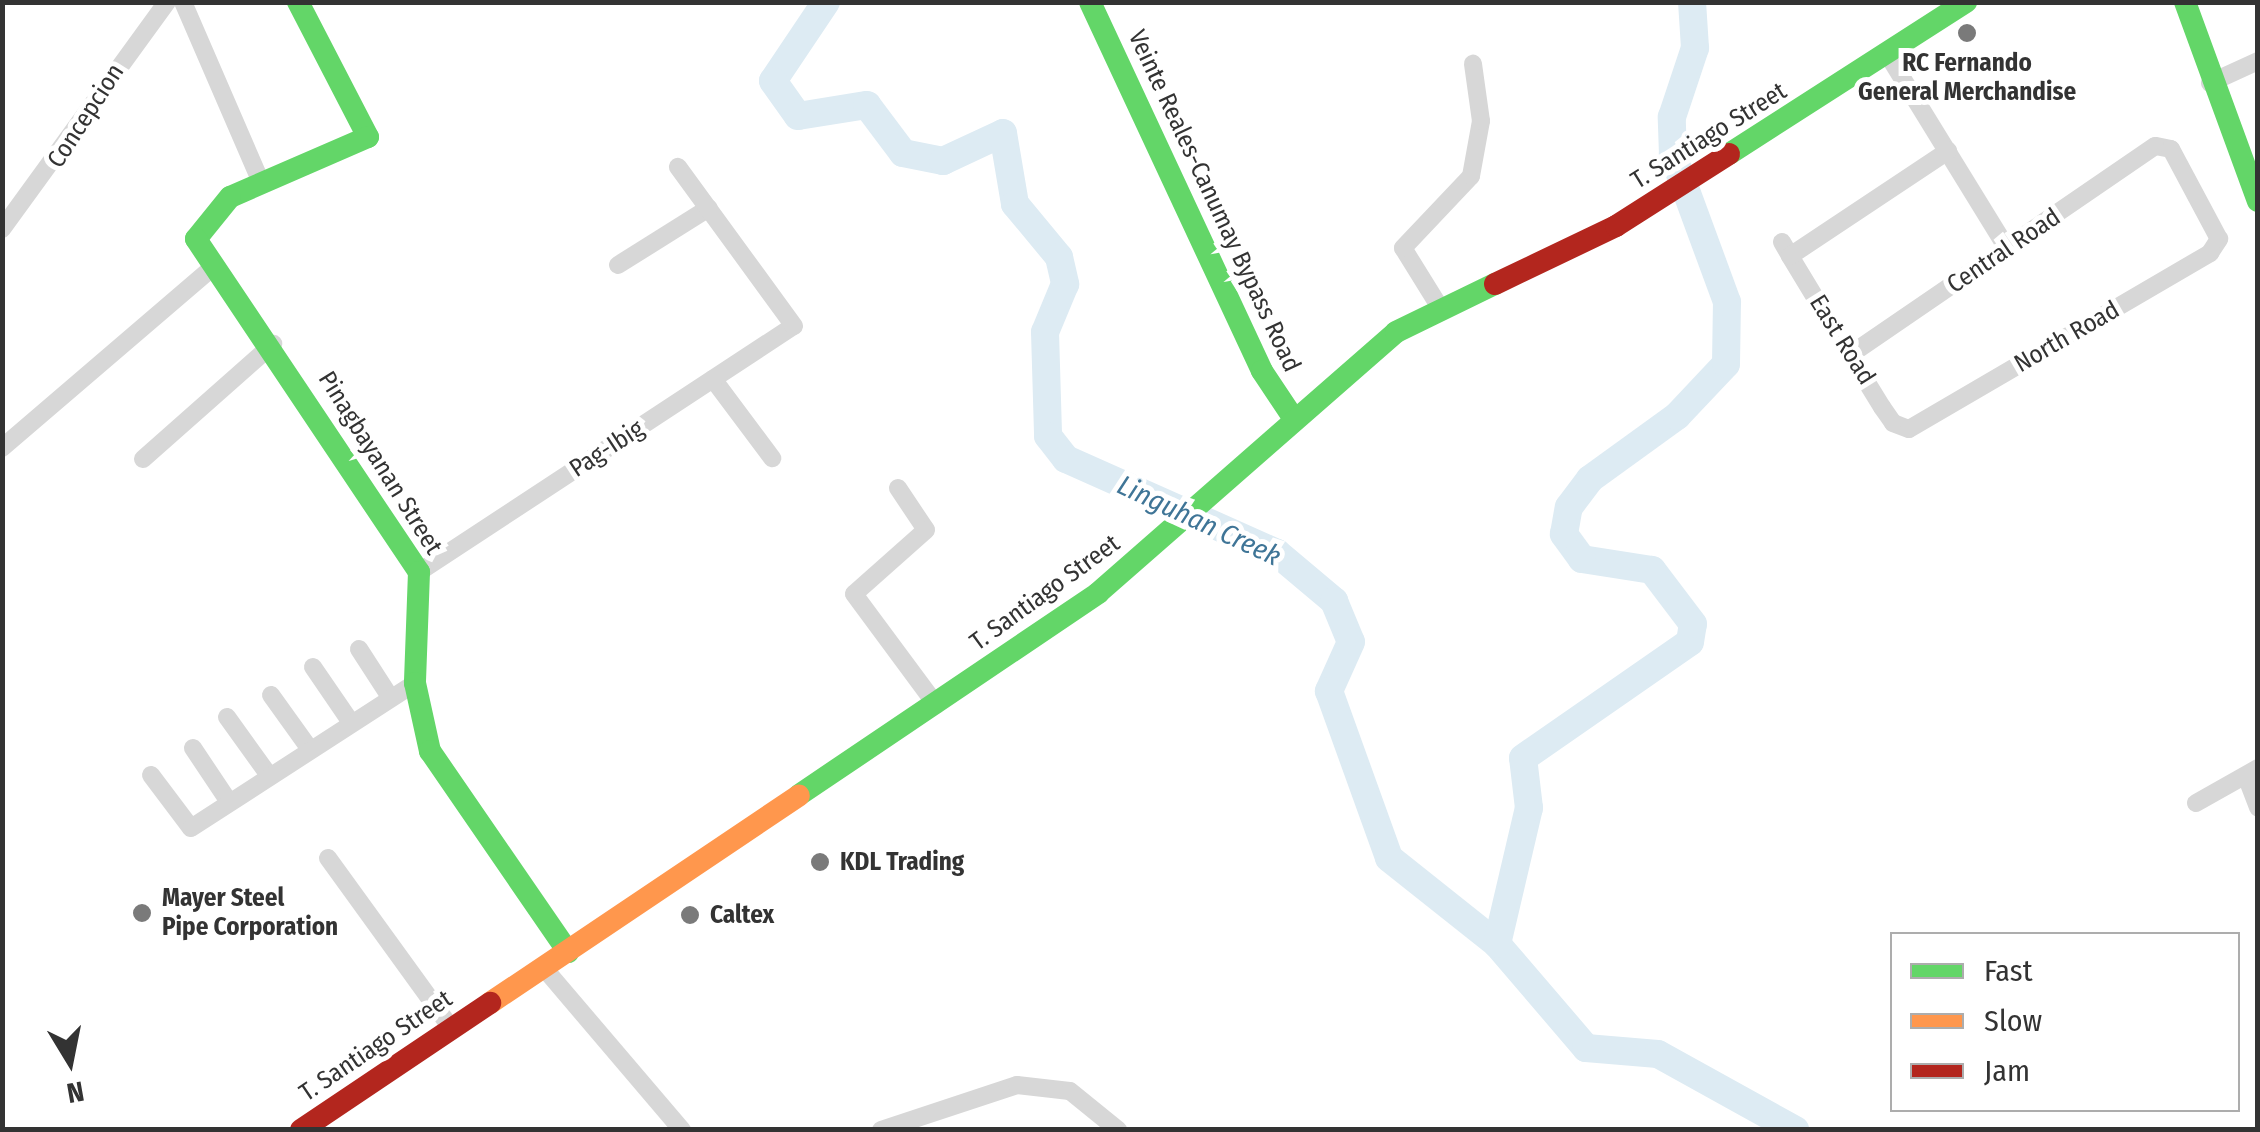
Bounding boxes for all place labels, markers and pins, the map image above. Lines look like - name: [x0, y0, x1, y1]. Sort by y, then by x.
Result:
- marker: RC Fernando General Merchandise: [1956, 22, 1978, 44]
- place label: RC Fernando General Merchandise: [1858, 49, 2076, 108]
- place label: KDL Trading: [840, 847, 964, 877]
- marker: KDL Trading: [809, 851, 831, 873]
- place label: Mayer Steel Pipe Corporation: [162, 884, 338, 943]
- place label: Caltex: [710, 900, 774, 930]
- marker: Mayer Steel Pipe Corporation: [131, 902, 153, 924]
- marker: Caltex: [679, 904, 701, 926]

